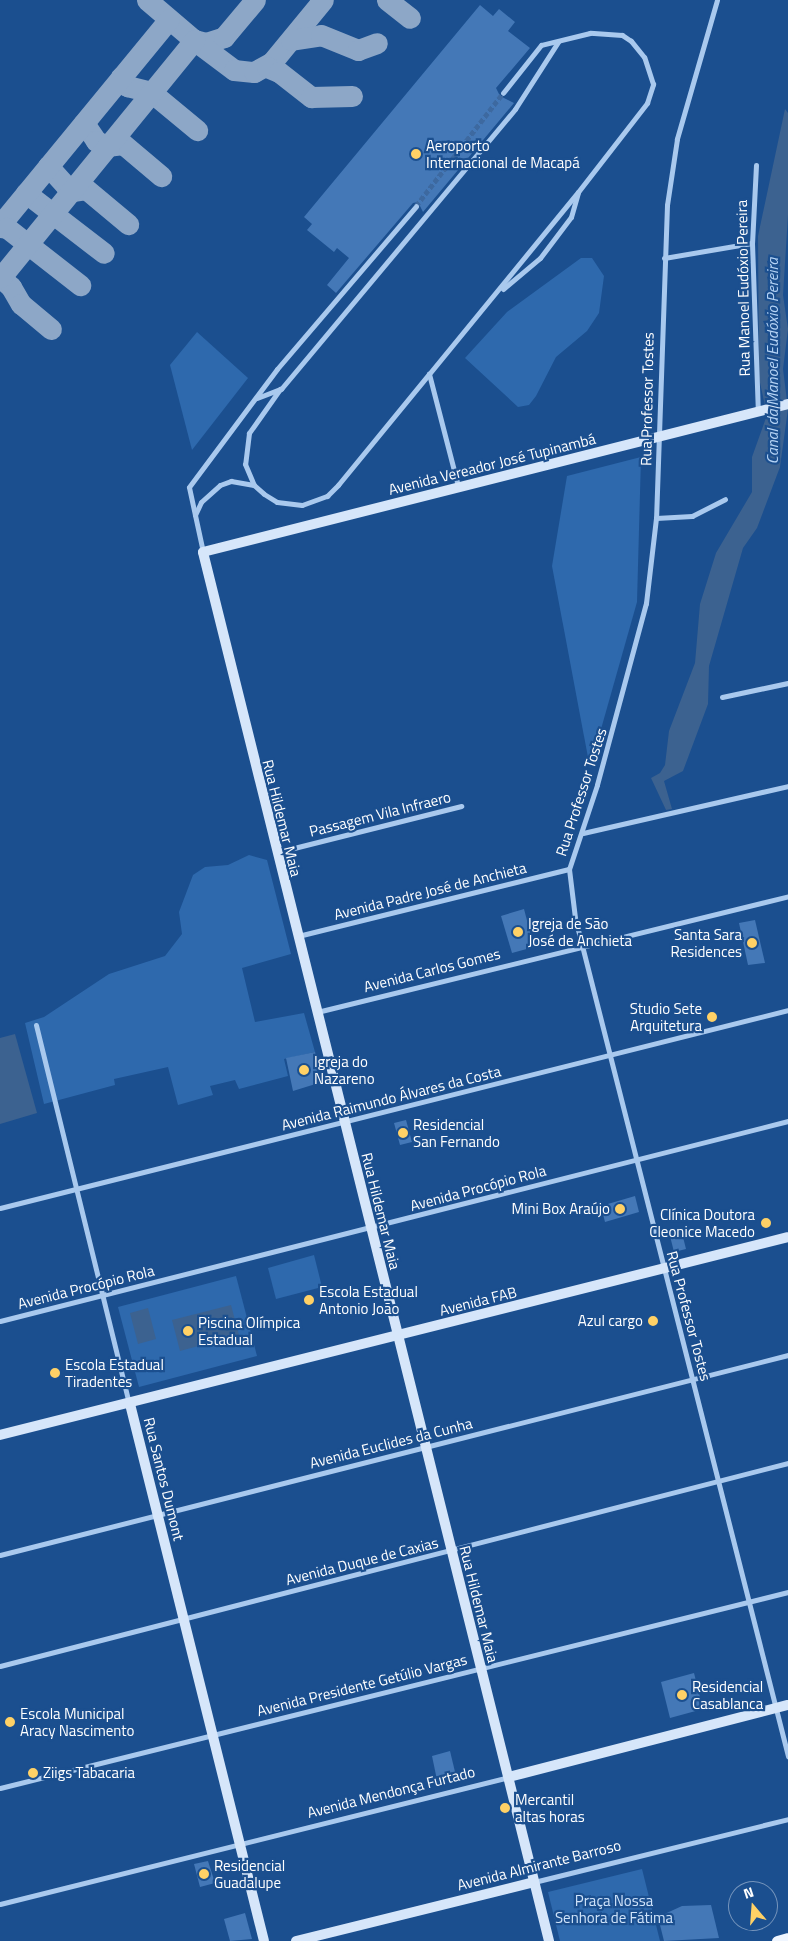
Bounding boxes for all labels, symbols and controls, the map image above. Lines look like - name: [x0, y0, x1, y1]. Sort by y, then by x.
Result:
- place label: Aeroporto Internacional de Macapá: [426, 136, 580, 171]
- marker: Aeroporto Internacional de Macapá: [410, 148, 422, 160]
- street label: Rua Manoel Eudóxio Pereira: [732, 200, 754, 376]
- water label: Canal da Manoel Eudóxio Pereira: [762, 258, 782, 464]
- street label: Rua Professor Tostes: [637, 332, 657, 466]
- street label: Avenida Vereador José Tupinambá: [386, 430, 598, 498]
- street label: Rua Professor Tostes: [552, 726, 610, 858]
- street label: Rua Hildemar Maia: [259, 758, 305, 878]
- street label: Passagem Vila Infraero: [307, 788, 453, 840]
- street label: Avenida Padre José de Anchieta: [332, 858, 528, 924]
- place label: Igreja de São José de Anchieta: [528, 914, 632, 949]
- place label: Santa Sara Residences: [670, 925, 742, 960]
- marker: Igreja de São José de Anchieta: [512, 926, 524, 938]
- marker: Santa Sara Residences: [746, 937, 758, 949]
- street label: Avenida Carlos Gomes: [362, 944, 502, 996]
- place label: Studio Sete Arquitetura: [630, 999, 702, 1034]
- marker: Studio Sete Arquitetura: [706, 1011, 718, 1023]
- place label: Igreja do Nazareno: [314, 1052, 375, 1087]
- street label: Avenida Raimundo Álvares da Costa: [279, 1062, 503, 1134]
- marker: Igreja do Nazareno: [298, 1064, 310, 1076]
- place label: Residencial San Fernando: [413, 1115, 500, 1150]
- marker: Residencial San Fernando: [397, 1127, 409, 1139]
- street label: Rua Hildemar Maia: [358, 1151, 404, 1271]
- street label: Avenida Procópio Rola: [408, 1161, 548, 1215]
- place label: Mini Box Araújo: [512, 1200, 610, 1218]
- marker: Mini Box Araújo: [614, 1203, 626, 1215]
- place label: Clínica Doutora Cleonice Macedo: [649, 1205, 755, 1240]
- marker: Clínica Doutora Cleonice Macedo: [759, 1216, 773, 1230]
- street label: Rua Professor Tostes: [663, 1249, 715, 1383]
- street label: Avenida Procópio Rola: [16, 1261, 156, 1313]
- place label: Escola Estadual Antonio João: [319, 1282, 418, 1317]
- street label: Avenida FAB: [438, 1283, 518, 1319]
- marker: Escola Estadual Antonio João: [303, 1294, 315, 1306]
- place label: Azul cargo: [578, 1312, 643, 1330]
- place label: Piscina Olímpica Estadual: [198, 1313, 300, 1348]
- marker: Azul cargo: [647, 1315, 659, 1327]
- marker: Piscina Olímpica Estadual: [182, 1325, 194, 1337]
- place label: Escola Estadual Tiradentes: [65, 1355, 164, 1390]
- marker: Escola Estadual Tiradentes: [49, 1367, 61, 1379]
- street label: Avenida Euclides da Cunha: [308, 1414, 474, 1472]
- street label: Rua Santos Dumont: [140, 1415, 188, 1543]
- street label: Avenida Duque de Caxias: [284, 1533, 440, 1589]
- street label: Rua Hildemar Maia: [456, 1544, 502, 1664]
- street label: Avenida Presidente Getúlio Vargas: [255, 1650, 469, 1720]
- place label: Residencial Casablanca: [692, 1677, 763, 1712]
- marker: Residencial Casablanca: [676, 1689, 688, 1701]
- place label: Escola Municipal Aracy Nascimento: [20, 1704, 134, 1739]
- marker: Escola Municipal Aracy Nascimento: [4, 1716, 16, 1728]
- street label: Avenida Mendonça Furtado: [305, 1762, 477, 1822]
- place label: Ziigs Tabacaria: [43, 1764, 135, 1782]
- marker: Ziigs Tabacaria: [27, 1767, 39, 1779]
- place label: Mercantil altas horas: [515, 1790, 585, 1825]
- marker: Mercantil altas horas: [499, 1802, 511, 1814]
- street label: Avenida Almirante Barroso: [455, 1836, 623, 1894]
- place label: Residencial Guadalupe: [214, 1856, 285, 1891]
- marker: Residencial Guadalupe: [198, 1868, 210, 1880]
- north arrow: [728, 1881, 778, 1931]
- text: N: [741, 1881, 756, 1904]
- park label: Praça Nossa Senhora de Fátima: [555, 1891, 673, 1926]

